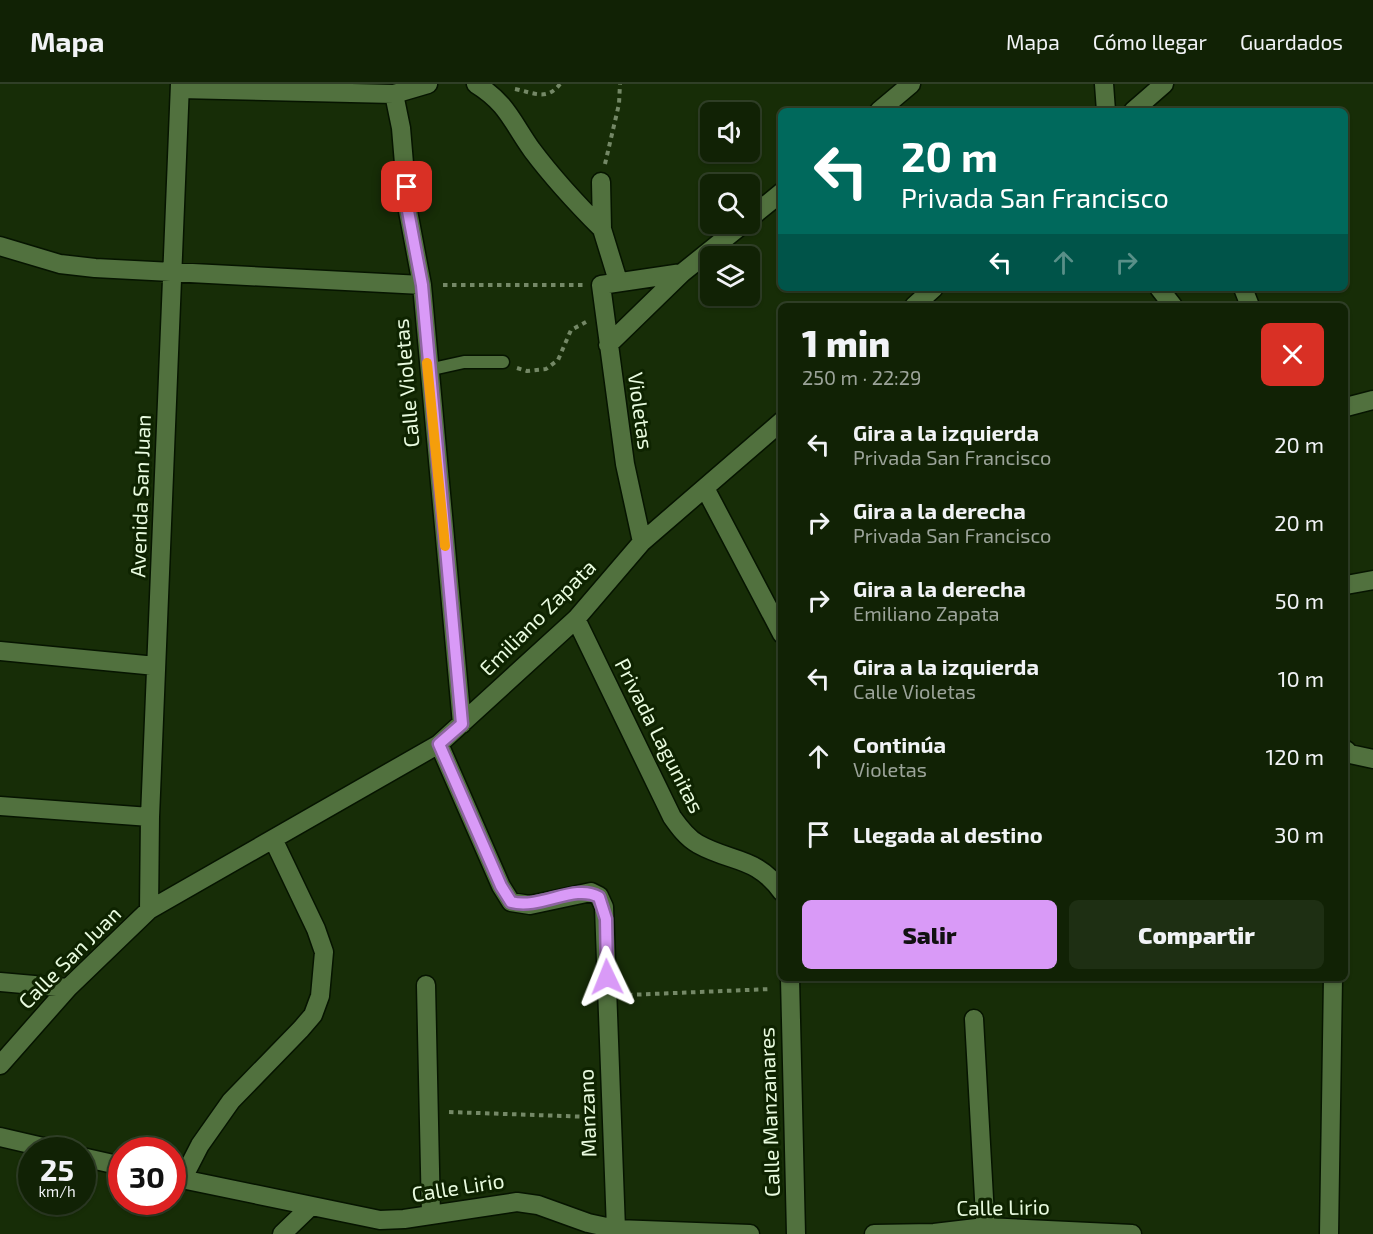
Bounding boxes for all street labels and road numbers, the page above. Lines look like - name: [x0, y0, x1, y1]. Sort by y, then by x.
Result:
- street label: Calle Violetas: [387, 318, 424, 449]
- street label: Violetas: [624, 371, 659, 451]
- street label: Avenida San Juan: [124, 414, 155, 578]
- street label: Emiliano Zapata: [474, 554, 600, 680]
- street label: Privada Lagunitas: [611, 654, 710, 817]
- street label: Calle San Juan: [13, 901, 125, 1013]
- street label: Calle Manzanares: [753, 1027, 784, 1198]
- street label: Manzano: [572, 1068, 601, 1158]
- street label: Calle Lirio: [410, 1167, 506, 1206]
- street label: Calle Lirio: [956, 1193, 1050, 1220]

